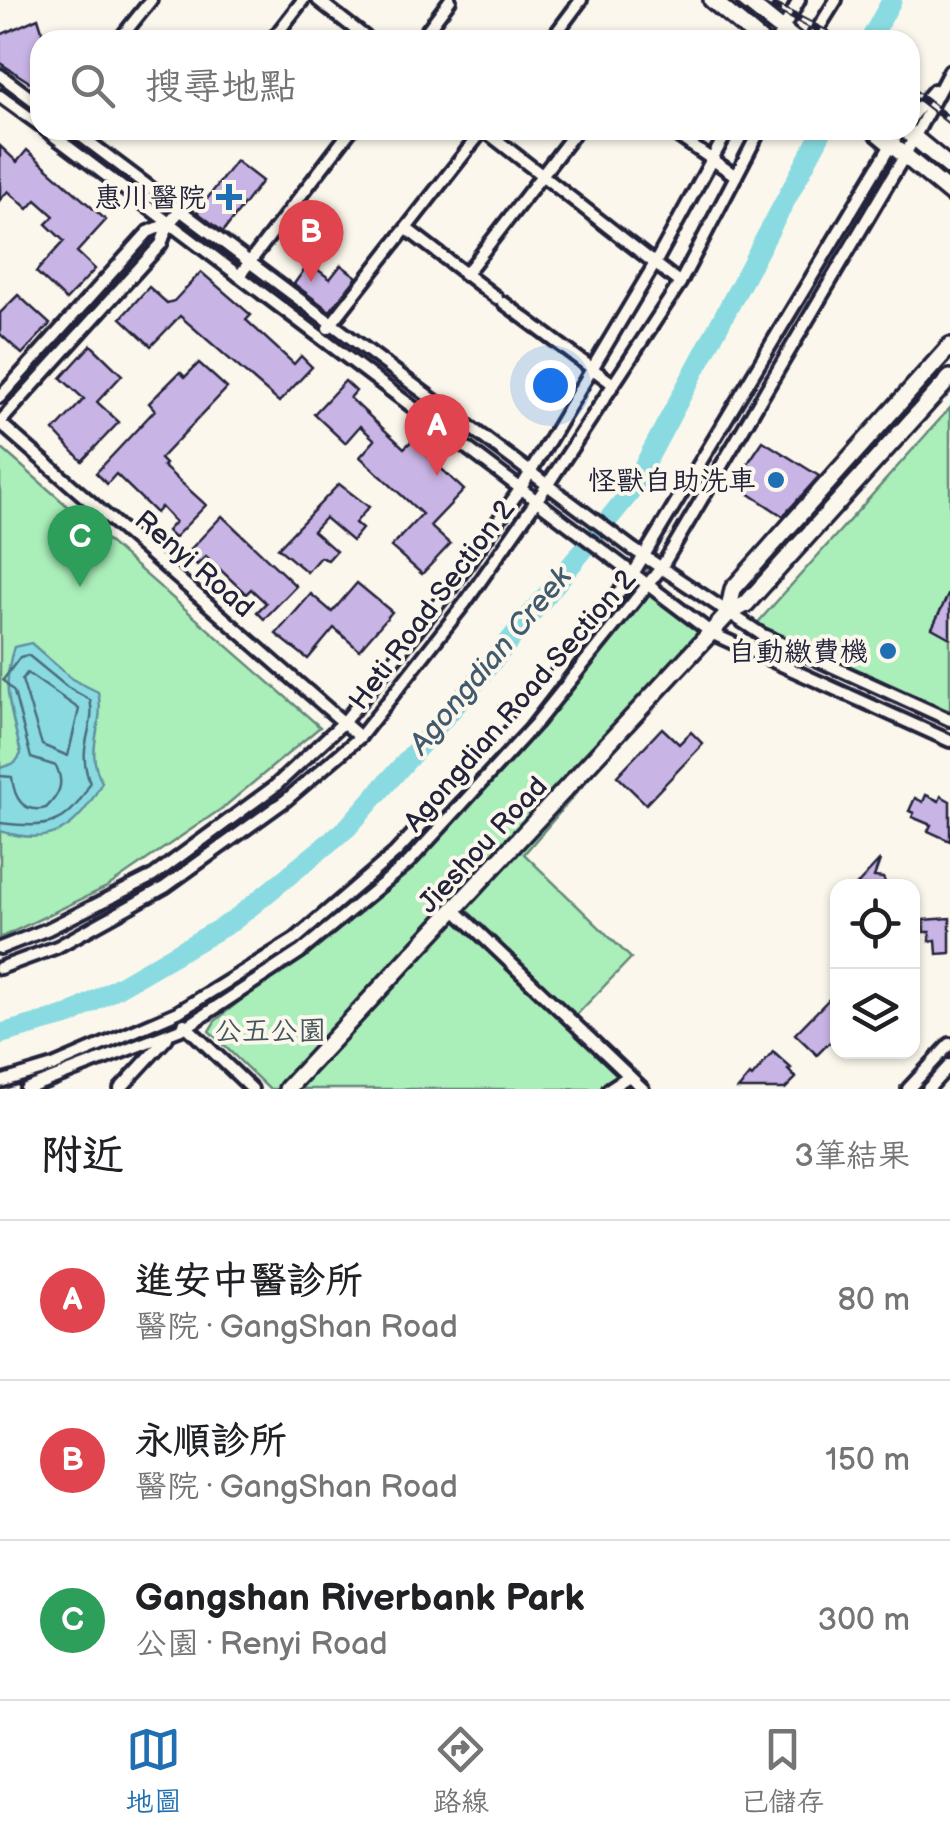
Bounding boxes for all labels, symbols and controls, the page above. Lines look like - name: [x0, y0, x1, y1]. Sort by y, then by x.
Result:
- search box: [30, 30, 920, 140]
- icon: search: [65, 58, 120, 113]
- text: 搜尋地點: [145, 65, 297, 110]
- place label: 惠川醫院: [94, 182, 206, 215]
- marker: 惠川醫院: [216, 184, 242, 210]
- pin: B: [278, 200, 344, 282]
- your location: [525, 360, 576, 411]
- pin: A: [404, 394, 470, 476]
- place label: 怪獸自助洗車: [588, 465, 756, 498]
- marker: 怪獸自助洗車: [765, 469, 787, 491]
- street label: Heti Road Section 2: [343, 493, 522, 716]
- pin: C: [48, 504, 112, 587]
- street label: Renyi Road: [128, 504, 260, 625]
- water label: Agongdian Creek: [401, 559, 581, 763]
- street label: Agongdian Road Section 2: [397, 563, 643, 839]
- place label: 自動繳費機: [728, 636, 868, 669]
- marker: 自動繳費機: [877, 640, 899, 662]
- street label: Jieshou Road: [412, 770, 555, 920]
- map controls: [830, 879, 920, 1059]
- button: locate: [830, 879, 920, 969]
- button: layers: [830, 969, 920, 1059]
- park label: 公五公園: [214, 1015, 326, 1048]
- text: 附近: [40, 1131, 124, 1182]
- text: 3筆結果: [794, 1137, 910, 1176]
- text: 進安中醫診所: [135, 1259, 363, 1304]
- text: A: [63, 1281, 82, 1320]
- text: 80 m: [837, 1281, 910, 1320]
- text: 醫院 · GangShan Road: [135, 1308, 458, 1347]
- text: 永順診所: [135, 1419, 287, 1464]
- text: B: [61, 1441, 84, 1480]
- text: 150 m: [825, 1441, 910, 1480]
- text: 醫院 · GangShan Road: [135, 1468, 458, 1507]
- text: Gangshan Riverbank Park: [135, 1576, 584, 1621]
- text: C: [61, 1601, 84, 1640]
- text: 300 m: [818, 1601, 910, 1640]
- text: 公園 · Renyi Road: [135, 1625, 388, 1664]
- tab: 地圖: [126, 1722, 182, 1819]
- tab: 路線: [433, 1722, 489, 1819]
- tab: 已儲存: [740, 1722, 824, 1819]

